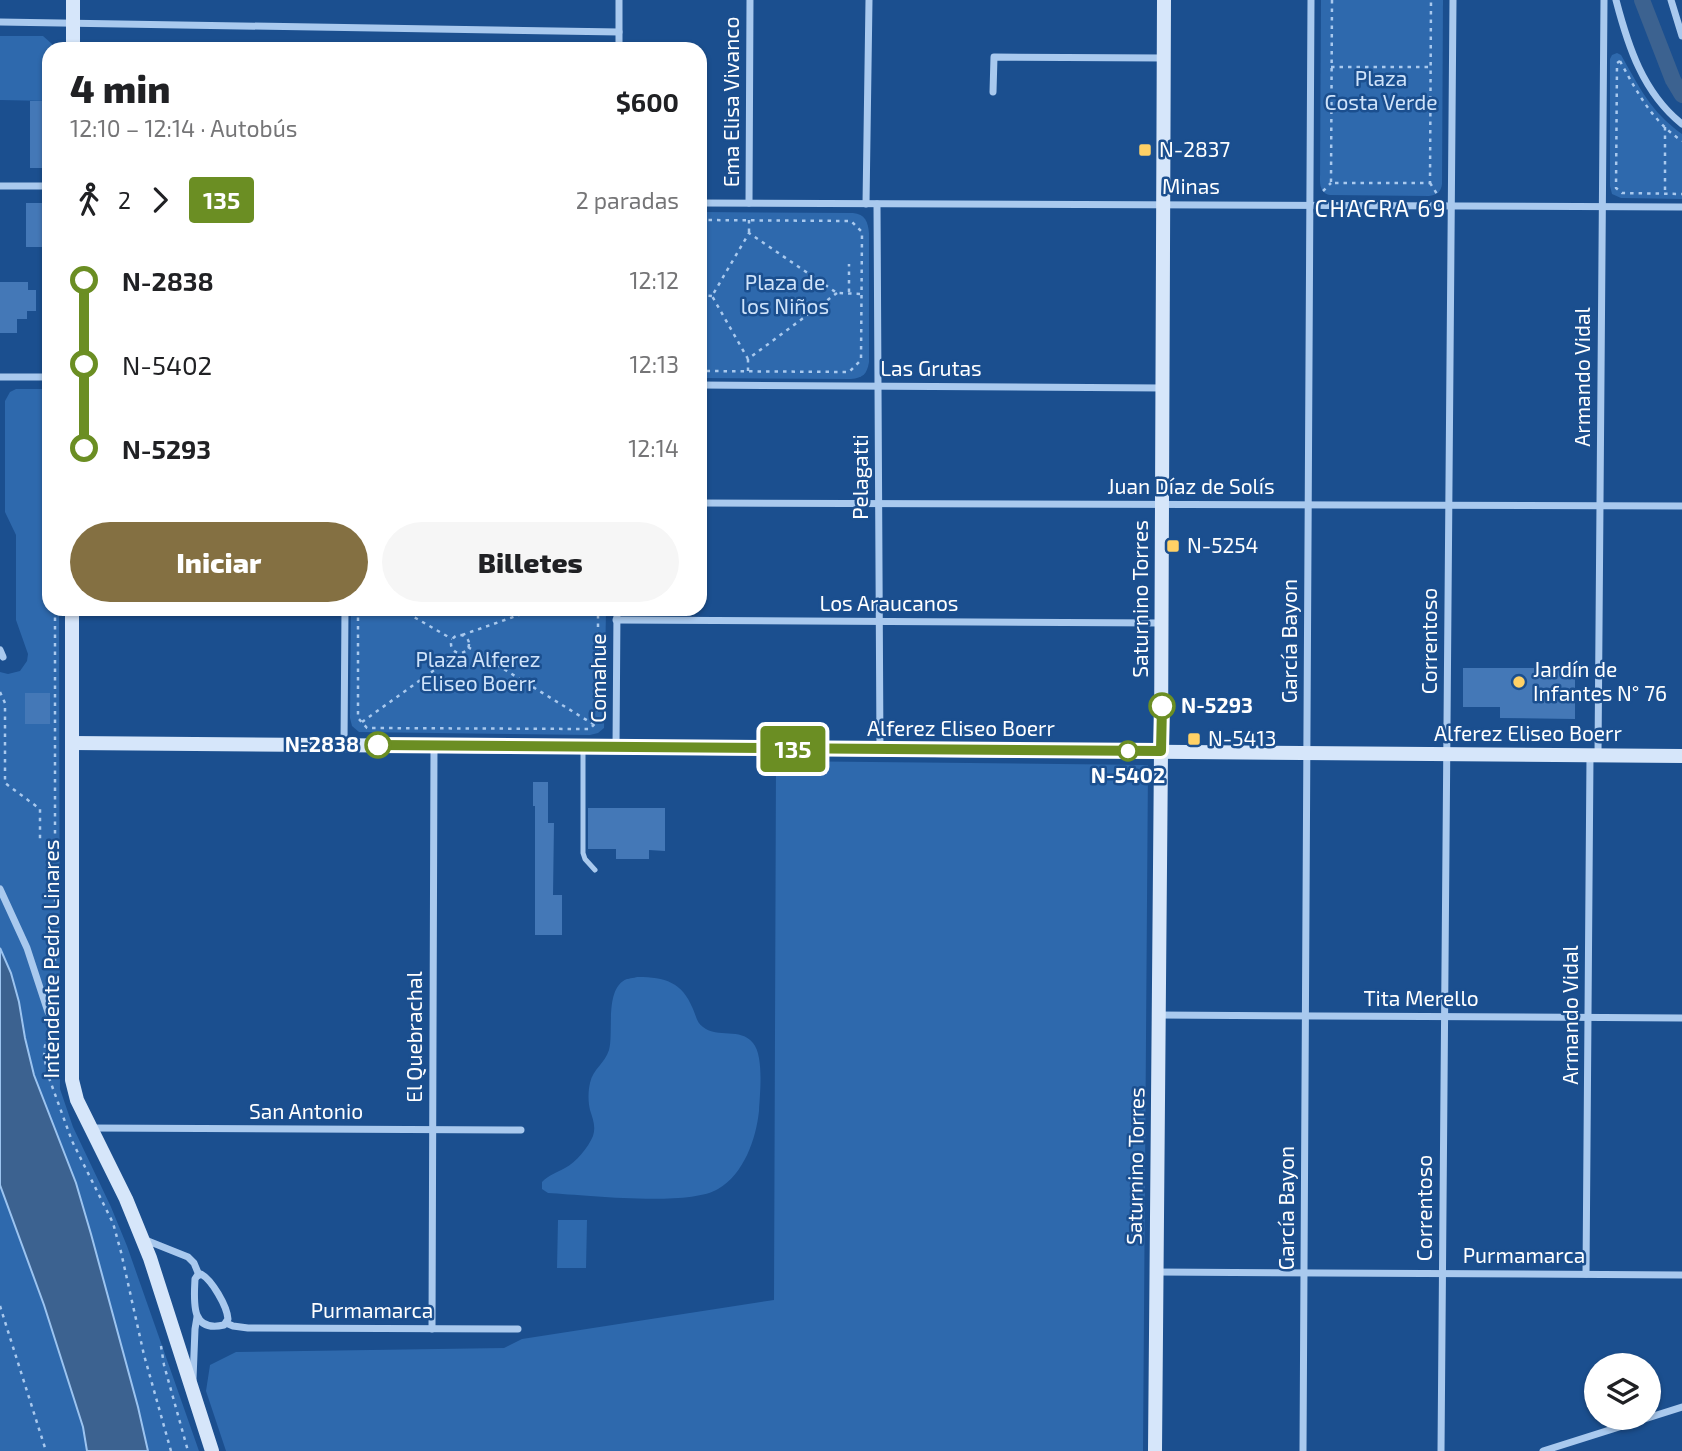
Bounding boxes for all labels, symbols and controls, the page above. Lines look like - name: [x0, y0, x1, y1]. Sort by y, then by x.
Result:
- street label: Ema Elisa Vivanco: [718, 17, 743, 187]
- text: 4 min: [70, 65, 171, 111]
- park label: Plaza Costa Verde: [1324, 65, 1438, 114]
- text: $600: [616, 86, 679, 117]
- text: 12:10 – 12:14 · Autobús: [70, 114, 298, 142]
- place label: N-2837: [1159, 136, 1230, 161]
- marker: N-2837: [1137, 142, 1153, 158]
- street label: Minas: [1162, 173, 1220, 198]
- icon: walk: [70, 181, 108, 219]
- icon: forward: [141, 181, 179, 219]
- text: 135: [203, 185, 240, 214]
- text: 2: [118, 186, 131, 214]
- text: 2 paradas: [576, 186, 679, 214]
- district label: CHACRA 69: [1314, 194, 1448, 222]
- text: N-2838: [122, 265, 214, 296]
- text: 12:12: [629, 266, 679, 294]
- park label: Plaza de los Niños: [741, 269, 829, 318]
- street label: Armando Vidal: [1569, 306, 1594, 447]
- text: N-5402: [122, 349, 212, 380]
- text: 12:13: [630, 350, 679, 378]
- street label: Las Grutas: [880, 355, 982, 380]
- text: N-5293: [122, 433, 211, 464]
- text: 12:14: [628, 434, 679, 462]
- street label: Pelagatti: [847, 434, 872, 520]
- street label: Juan Díaz de Solís: [1107, 473, 1275, 498]
- street label: Saturnino Torres: [1127, 520, 1152, 678]
- button: Iniciar: [70, 522, 368, 602]
- button: Billetes: [382, 522, 679, 602]
- place label: N-5254: [1187, 532, 1258, 557]
- marker: N-5254: [1165, 538, 1181, 554]
- street label: García Bayon: [1276, 579, 1301, 703]
- street label: Correntoso: [1416, 588, 1441, 694]
- street label: Los Araucanos: [819, 590, 959, 615]
- street label: Comahue: [585, 633, 610, 723]
- park label: Plaza Alferez Eliseo Boerr: [415, 646, 541, 695]
- place label: Jardín de Infantes N° 76: [1533, 656, 1667, 705]
- marker: Jardín de Infantes N° 76: [1511, 674, 1527, 690]
- place label: N-5293: [1181, 692, 1253, 717]
- marker: N-5293: [1149, 693, 1175, 719]
- street label: Alferez Eliseo Boerr: [867, 715, 1056, 740]
- street label: Alferez Eliseo Boerr: [1434, 720, 1623, 745]
- place label: N-5413: [1208, 725, 1276, 750]
- line badge: 135: [753, 726, 833, 772]
- place label: N-2838: [285, 731, 359, 756]
- marker: N-5413: [1186, 731, 1202, 747]
- marker: N-2838: [365, 732, 391, 758]
- text: 135: [774, 734, 812, 763]
- marker: N-5402: [1118, 741, 1138, 761]
- place label: N-5402: [1091, 762, 1165, 787]
- street label: Intendente Pedro Linares: [38, 840, 63, 1078]
- street label: Armando Vidal: [1557, 944, 1582, 1085]
- street label: El Quebrachal: [401, 970, 427, 1103]
- street label: Tita Merello: [1363, 985, 1479, 1010]
- street label: Saturnino Torres: [1121, 1087, 1148, 1245]
- street label: San Antonio: [249, 1098, 363, 1123]
- street label: García Bayon: [1273, 1146, 1298, 1270]
- street label: Correntoso: [1411, 1155, 1436, 1261]
- street label: Purmamarca: [1463, 1242, 1585, 1267]
- street label: Purmamarca: [311, 1297, 433, 1322]
- map controls: [1584, 1353, 1661, 1430]
- button: layers: [1584, 1353, 1661, 1430]

